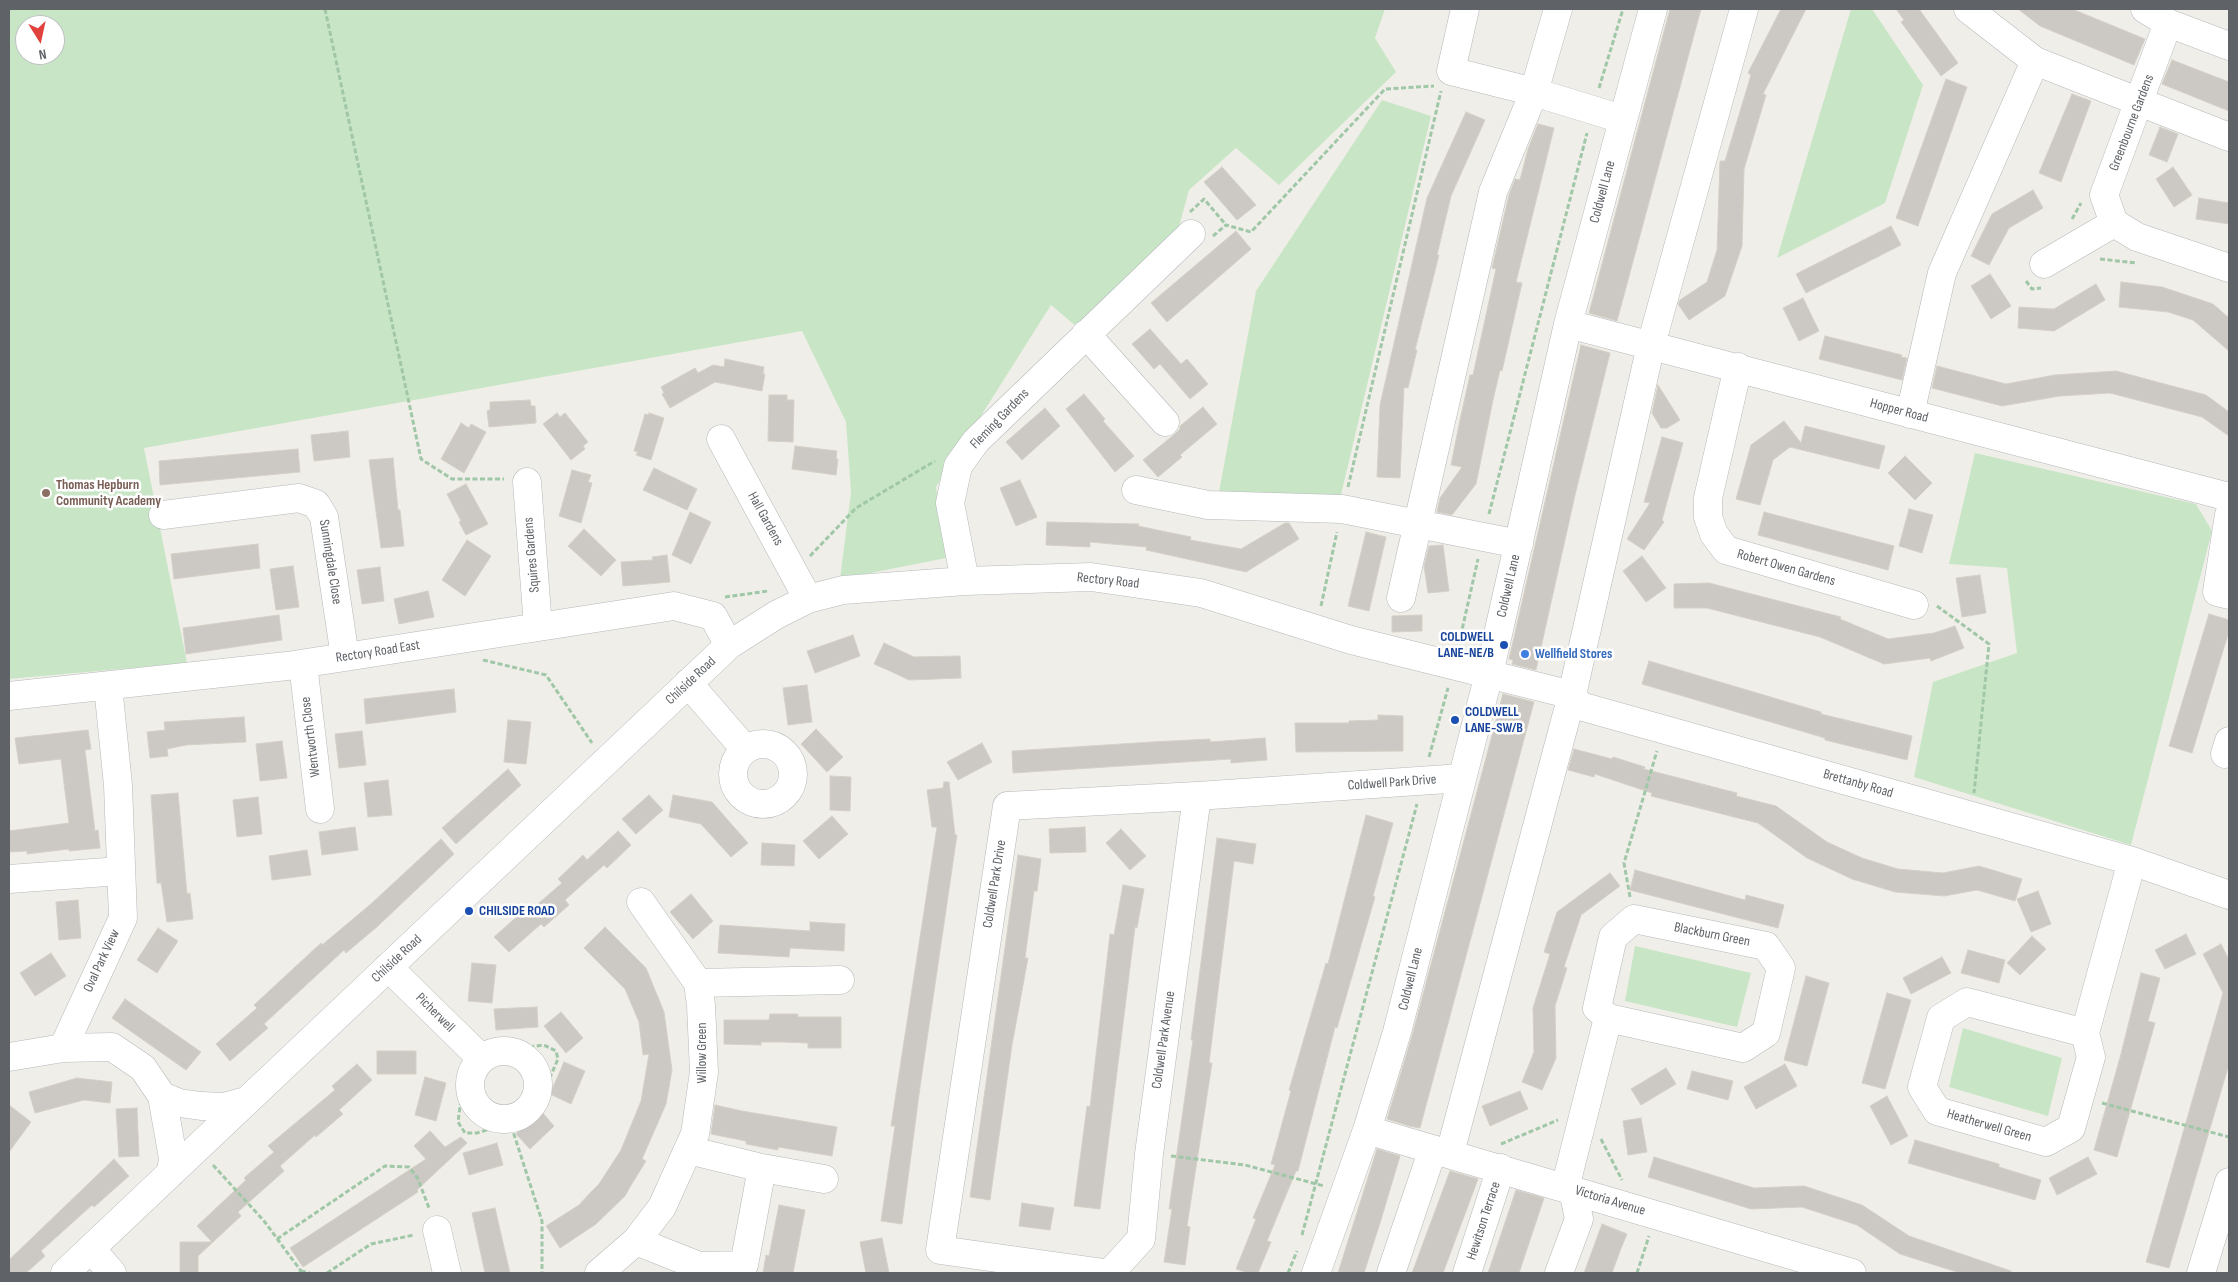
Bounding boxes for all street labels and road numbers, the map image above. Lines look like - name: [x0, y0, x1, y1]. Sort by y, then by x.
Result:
- street label: Greenbourne Gardens: [2106, 72, 2158, 174]
- street label: Coldwell Lane: [1587, 159, 1619, 225]
- street label: Fleming Gardens: [967, 385, 1033, 453]
- street label: Hopper Road: [1868, 395, 1930, 427]
- street label: Hall Gardens: [743, 489, 787, 549]
- street label: Squires Gardens: [520, 517, 544, 593]
- street label: Sunningdale Close: [315, 518, 345, 606]
- street label: Robert Owen Gardens: [1735, 546, 1837, 590]
- street label: Coldwell Lane: [1494, 553, 1524, 619]
- street label: Rectory Road: [1076, 569, 1140, 593]
- street label: Rectory Road East: [335, 637, 421, 667]
- street label: Chilside Road: [662, 653, 720, 709]
- street label: Wentworth Close: [298, 696, 324, 778]
- street label: Brettanby Road: [1821, 766, 1895, 802]
- street label: Coldwell Park Drive: [1347, 772, 1437, 794]
- street label: Coldwell Park Drive: [980, 839, 1010, 929]
- street label: Blackburn Green: [1673, 919, 1751, 951]
- street label: Oval Park View: [80, 927, 124, 995]
- street label: Chilside Road: [368, 931, 426, 987]
- street label: Coldwell Lane: [1395, 946, 1427, 1012]
- street label: Picherwell: [412, 990, 458, 1036]
- street label: Coldwell Park Avenue: [1149, 990, 1179, 1090]
- street label: Willow Green: [694, 1023, 710, 1083]
- street label: Heatherwell Green: [1945, 1106, 2033, 1146]
- street label: Hewitson Terrace: [1463, 1180, 1505, 1262]
- street label: Victoria Avenue: [1573, 1182, 1647, 1220]

